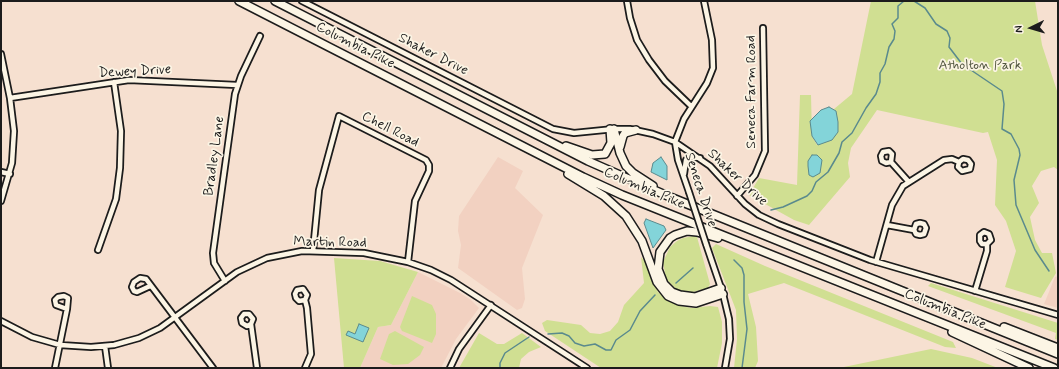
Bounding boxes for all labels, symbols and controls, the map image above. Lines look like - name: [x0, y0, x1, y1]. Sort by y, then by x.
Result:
- north arrow: [1011, 8, 1051, 48]
- street label: Columbia Pike: [313, 19, 397, 73]
- text: N: [1012, 25, 1026, 33]
- street label: Shaker Drive: [395, 30, 471, 80]
- street label: Seneca Farm Road: [744, 35, 760, 149]
- park label: Atholton Park: [938, 58, 1022, 74]
- street label: Dewey Drive: [98, 62, 172, 82]
- street label: Chell Road: [358, 108, 422, 152]
- street label: Bradley Lane: [201, 115, 229, 197]
- street label: Shaker Drive: [703, 146, 771, 210]
- street label: Seneca Drive: [680, 151, 720, 229]
- street label: Columbia Pike: [601, 164, 687, 214]
- street label: Martin Road: [293, 234, 367, 252]
- street label: Columbia Pike: [902, 286, 988, 334]

